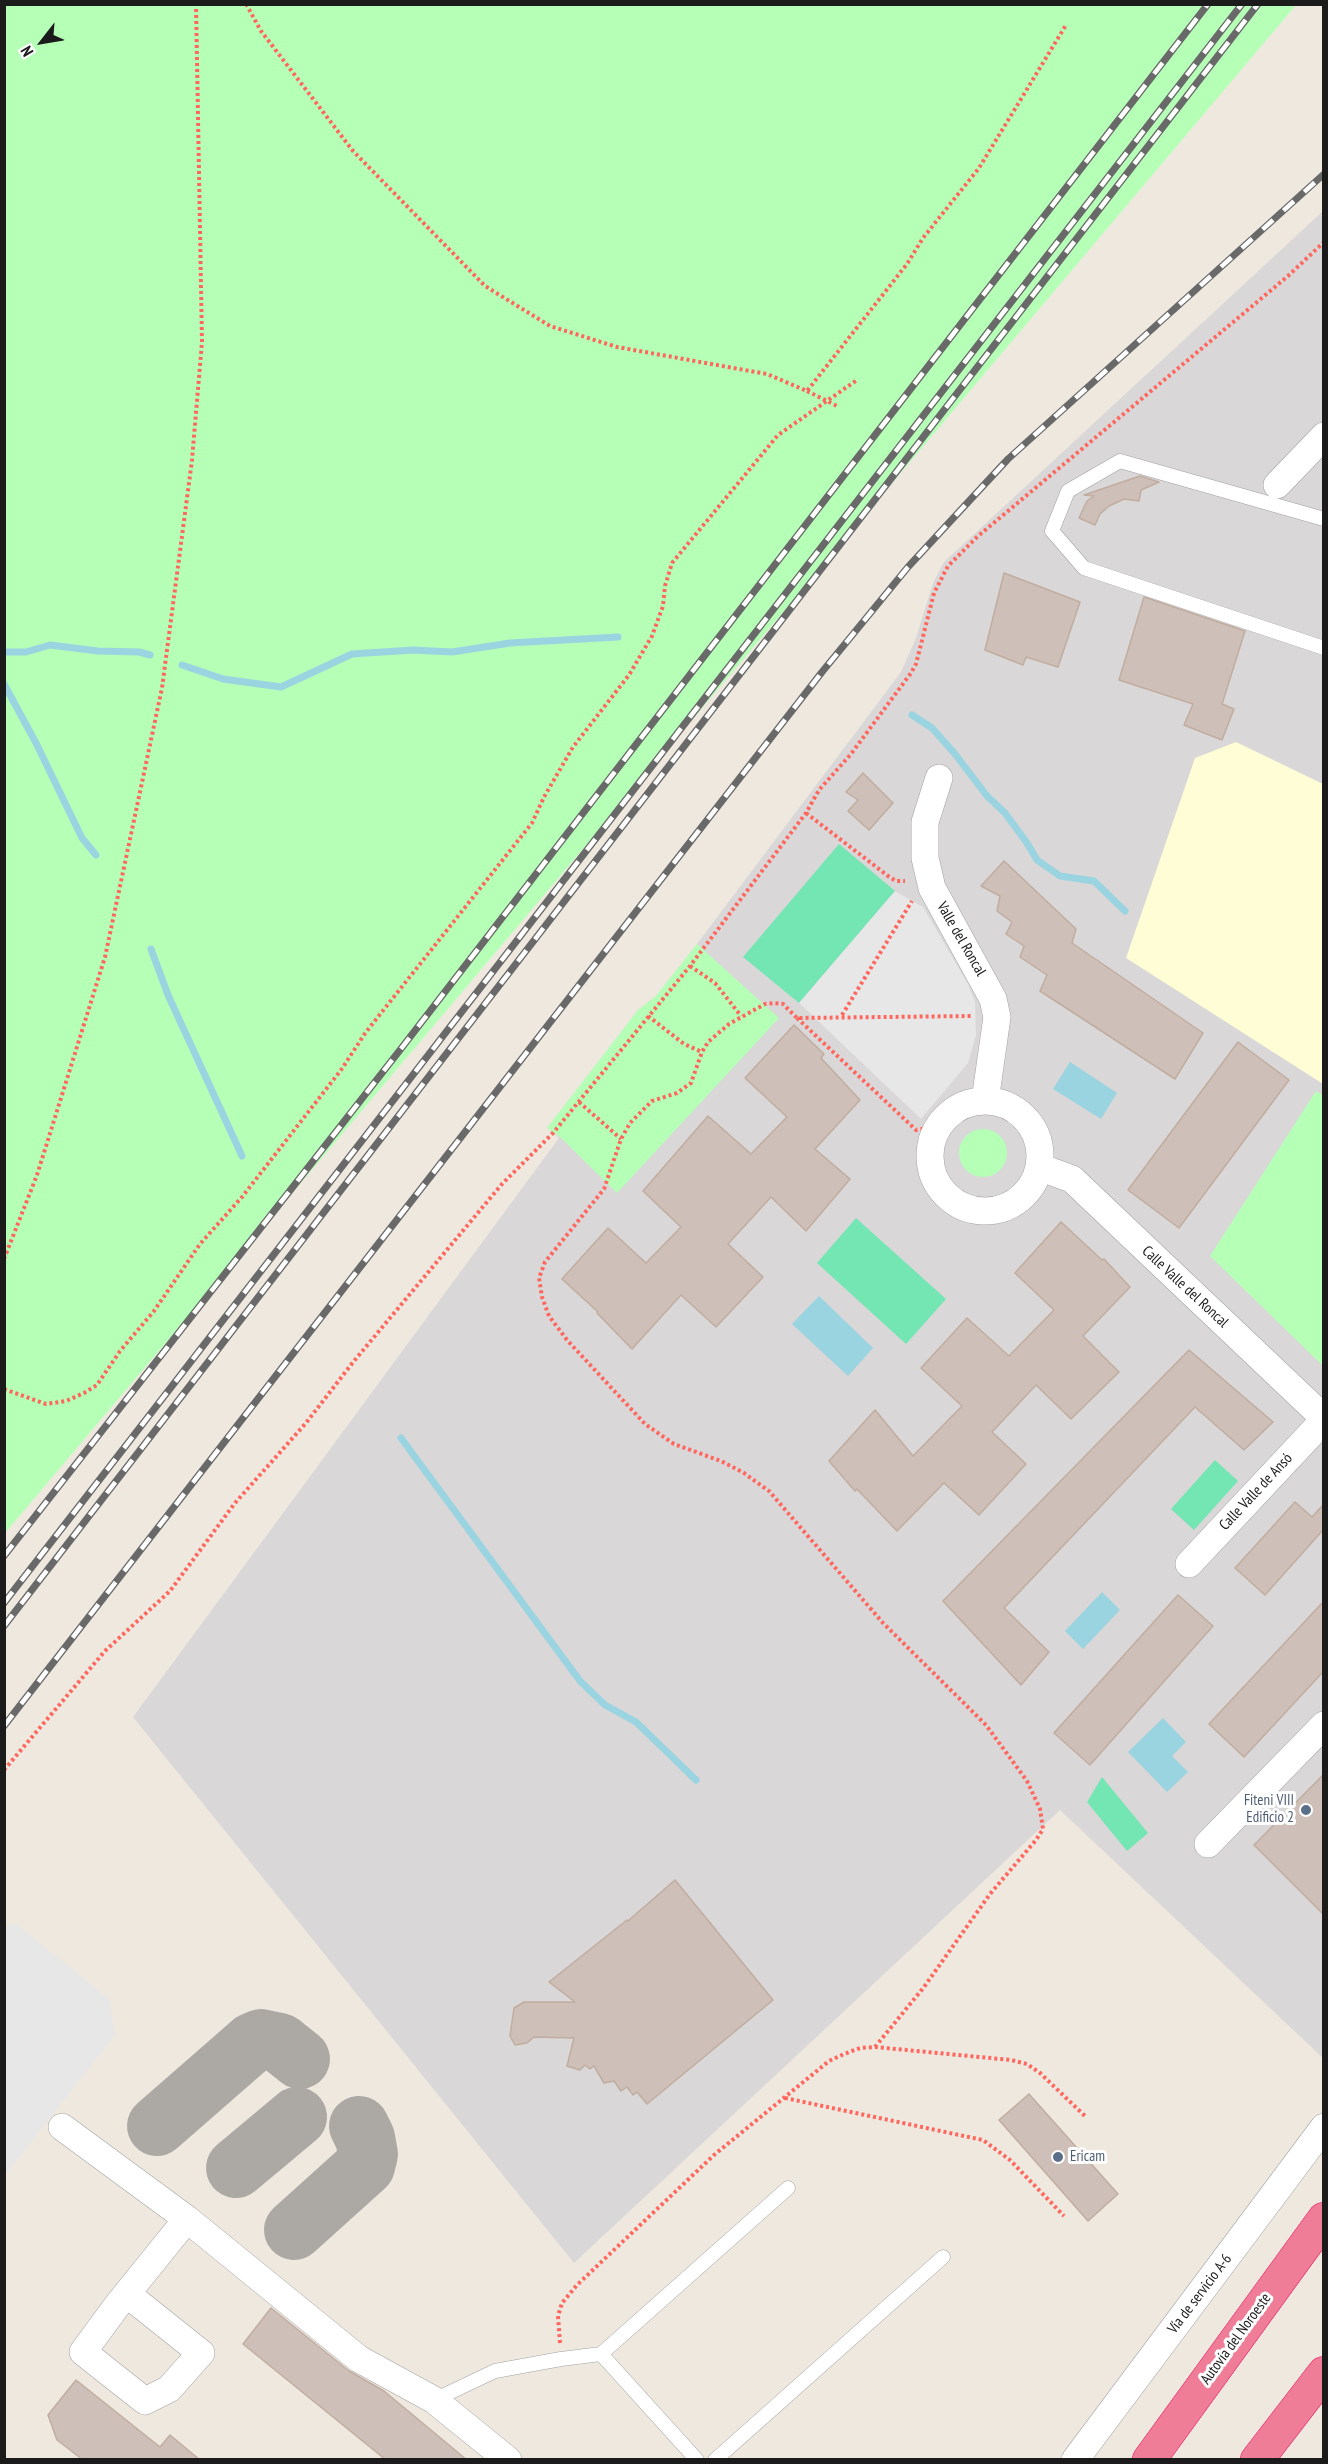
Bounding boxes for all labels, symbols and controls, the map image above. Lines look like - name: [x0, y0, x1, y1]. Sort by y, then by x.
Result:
- north arrow: [12, 12, 72, 72]
- text: N: [16, 42, 37, 60]
- street label: Valle del Roncal: [933, 899, 989, 979]
- street label: Calle Valle del Roncal: [1138, 1242, 1232, 1332]
- street label: Calle Valle de Ansó: [1216, 1450, 1296, 1534]
- place label: Fiteni VIII Edificio 2: [1244, 1792, 1294, 1827]
- marker: Fiteni VIII Edificio 2: [1299, 1803, 1313, 1817]
- place label: Ericam: [1070, 2148, 1105, 2166]
- marker: Ericam: [1051, 2150, 1065, 2164]
- street label: Vía de servicio A-6: [1164, 2251, 1236, 2337]
- street label: Autovía del Noroeste: [1197, 2290, 1275, 2388]

